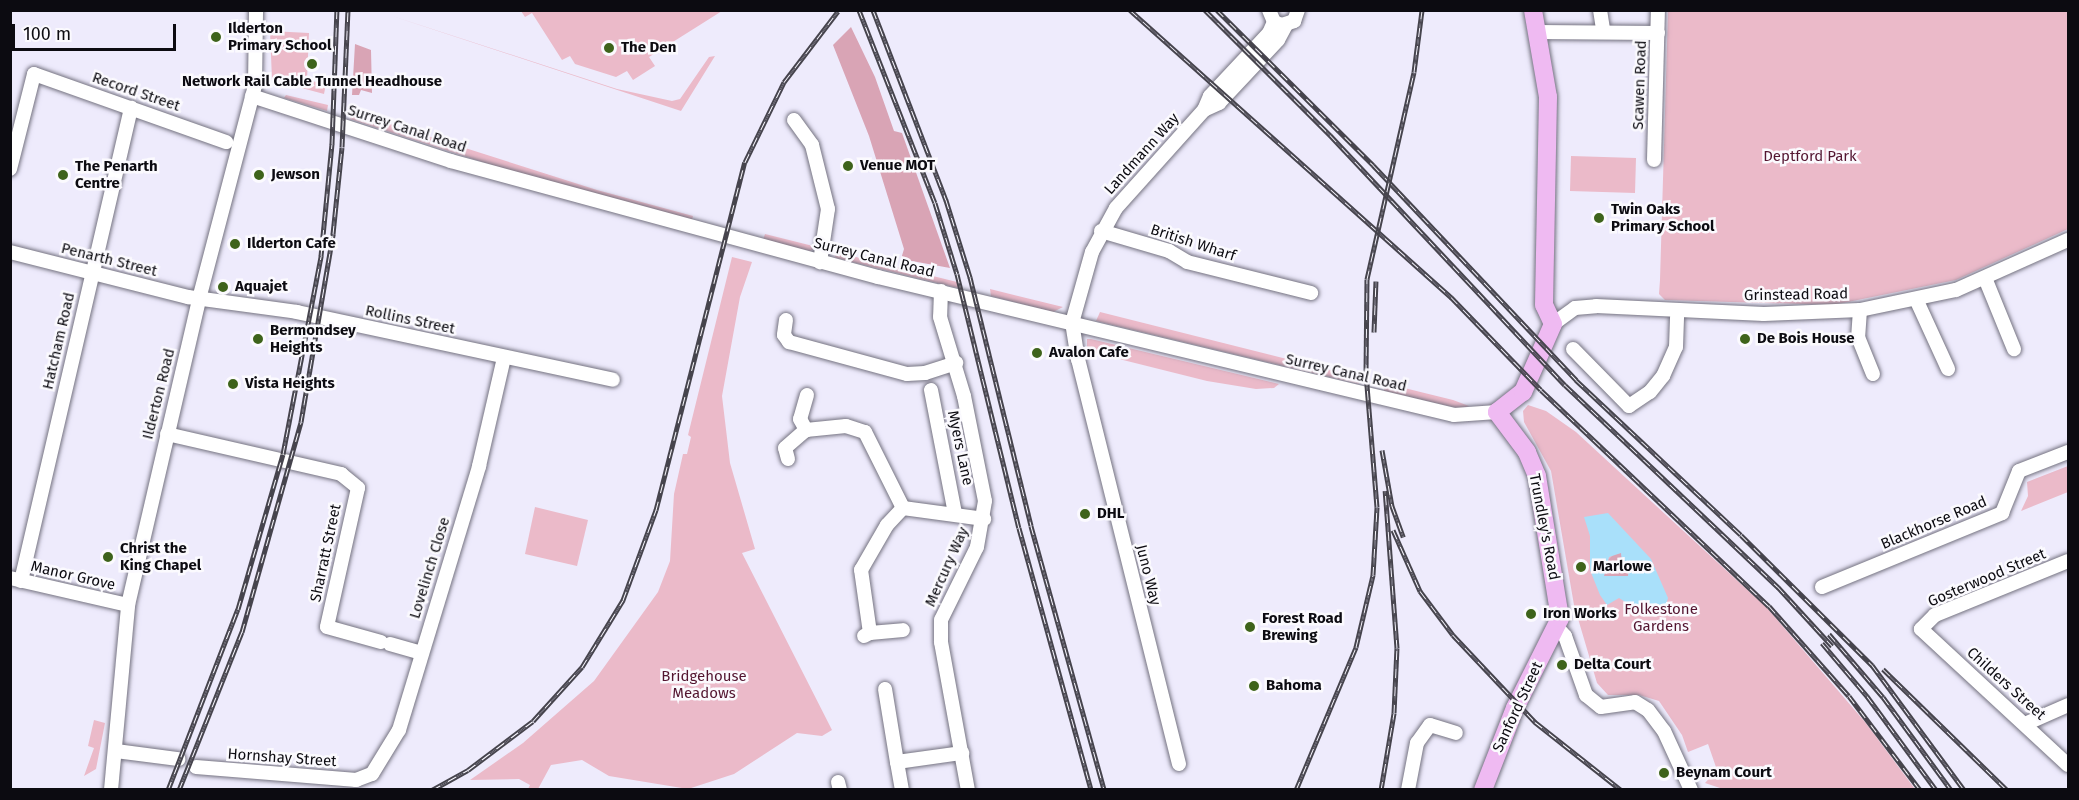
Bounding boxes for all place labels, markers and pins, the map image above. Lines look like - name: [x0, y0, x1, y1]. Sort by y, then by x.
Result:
- place label: Ilderton Primary School: [228, 19, 332, 54]
- marker: Ilderton Primary School: [209, 30, 223, 44]
- place label: The Den: [621, 39, 676, 57]
- marker: The Den: [602, 41, 616, 55]
- marker: Network Rail Cable Tunnel Headhouse: [305, 57, 319, 71]
- place label: Network Rail Cable Tunnel Headhouse: [182, 73, 442, 91]
- place label: The Penarth Centre: [75, 157, 158, 192]
- place label: Venue MOT: [860, 157, 935, 175]
- marker: Venue MOT: [841, 159, 855, 173]
- place label: Jewson: [271, 166, 320, 184]
- marker: The Penarth Centre: [56, 168, 70, 182]
- marker: Jewson: [252, 168, 266, 182]
- place label: Twin Oaks Primary School: [1611, 200, 1715, 235]
- marker: Twin Oaks Primary School: [1592, 211, 1606, 225]
- place label: Ilderton Cafe: [247, 235, 336, 253]
- marker: Ilderton Cafe: [228, 237, 242, 251]
- place label: Aquajet: [235, 278, 288, 296]
- marker: Aquajet: [216, 280, 230, 294]
- place label: Bermondsey Heights: [270, 321, 356, 356]
- place label: De Bois House: [1757, 330, 1854, 348]
- marker: Bermondsey Heights: [251, 332, 265, 346]
- marker: De Bois House: [1738, 332, 1752, 346]
- place label: Avalon Cafe: [1049, 344, 1129, 362]
- marker: Avalon Cafe: [1030, 346, 1044, 360]
- place label: Vista Heights: [245, 375, 335, 393]
- marker: Vista Heights: [226, 377, 240, 391]
- place label: DHL: [1097, 505, 1124, 523]
- marker: DHL: [1078, 507, 1092, 521]
- place label: Christ the King Chapel: [120, 539, 201, 574]
- marker: Christ the King Chapel: [101, 550, 115, 564]
- place label: Marlowe: [1593, 558, 1652, 576]
- marker: Marlowe: [1574, 560, 1588, 574]
- place label: Iron Works: [1543, 605, 1617, 623]
- marker: Iron Works: [1524, 607, 1538, 621]
- place label: Forest Road Brewing: [1262, 609, 1343, 644]
- marker: Forest Road Brewing: [1243, 620, 1257, 634]
- place label: Delta Court: [1574, 656, 1651, 674]
- marker: Delta Court: [1555, 658, 1569, 672]
- place label: Bahoma: [1266, 677, 1322, 695]
- marker: Bahoma: [1247, 679, 1261, 693]
- place label: Beynam Court: [1676, 764, 1772, 782]
- marker: Beynam Court: [1657, 766, 1671, 780]

